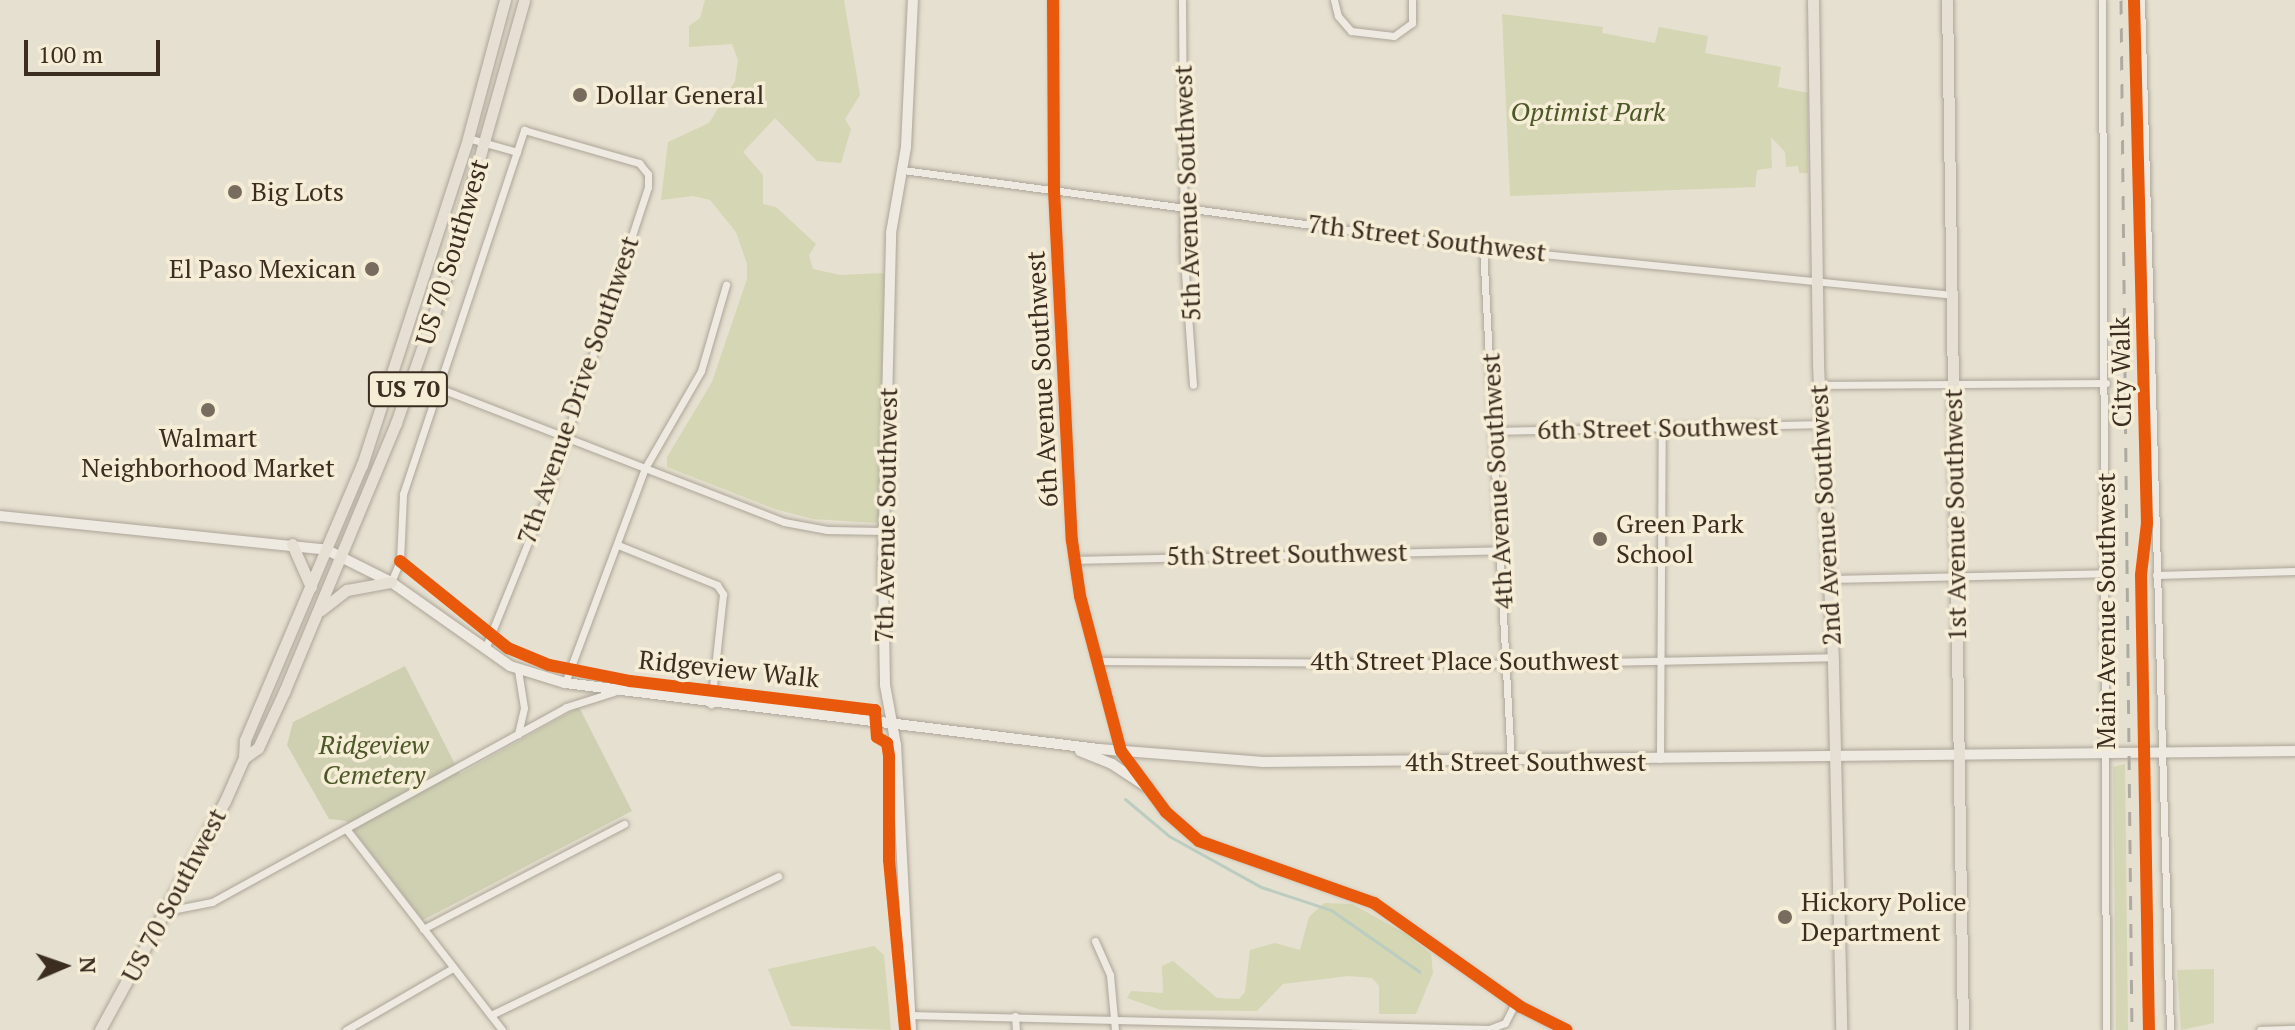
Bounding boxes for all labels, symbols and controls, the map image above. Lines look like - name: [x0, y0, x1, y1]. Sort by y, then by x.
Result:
- scale bar: [28, 24, 164, 74]
- text: 100 m: [38, 38, 103, 70]
- street label: 5th Avenue Southwest: [1167, 64, 1207, 322]
- place label: Dollar General: [596, 79, 764, 111]
- marker: Dollar General: [571, 86, 589, 104]
- park label: Optimist Park: [1511, 96, 1665, 128]
- street label: US 70 Southwest: [409, 155, 495, 349]
- place label: Big Lots: [251, 176, 344, 208]
- marker: Big Lots: [226, 183, 244, 201]
- street label: 7th Street Southwest: [1306, 208, 1548, 268]
- street label: 7th Avenue Drive Southwest: [510, 232, 646, 548]
- street label: 6th Avenue Southwest: [1020, 250, 1064, 508]
- place label: El Paso Mexican: [169, 253, 356, 285]
- marker: El Paso Mexican: [363, 260, 381, 278]
- street label: City Walk: [2104, 316, 2138, 428]
- street label: 4th Avenue Southwest: [1475, 352, 1519, 610]
- road number: US 70: [366, 369, 450, 409]
- street label: 2nd Avenue Southwest: [1803, 383, 1847, 647]
- street label: 7th Avenue Southwest: [868, 387, 904, 643]
- street label: 1st Avenue Southwest: [1937, 388, 1973, 642]
- marker: Walmart Neighborhood Market: [199, 401, 217, 419]
- street label: 6th Street Southwest: [1537, 410, 1779, 446]
- place label: Walmart Neighborhood Market: [81, 422, 335, 484]
- street label: Main Avenue Southwest: [2090, 472, 2122, 750]
- place label: Green Park School: [1616, 508, 1744, 570]
- marker: Green Park School: [1591, 530, 1609, 548]
- street label: 5th Street Southwest: [1166, 536, 1408, 572]
- street label: Ridgeview Walk: [637, 644, 821, 694]
- street label: 4th Street Place Southwest: [1310, 645, 1620, 677]
- park label: Ridgeview Cemetery: [319, 729, 429, 790]
- street label: 4th Street Southwest: [1405, 746, 1647, 778]
- street label: US 70 Southwest: [115, 803, 233, 987]
- place label: Hickory Police Department: [1801, 886, 1967, 948]
- marker: Hickory Police Department: [1776, 908, 1794, 926]
- north arrow: [24, 926, 104, 1006]
- text: N: [74, 956, 103, 974]

